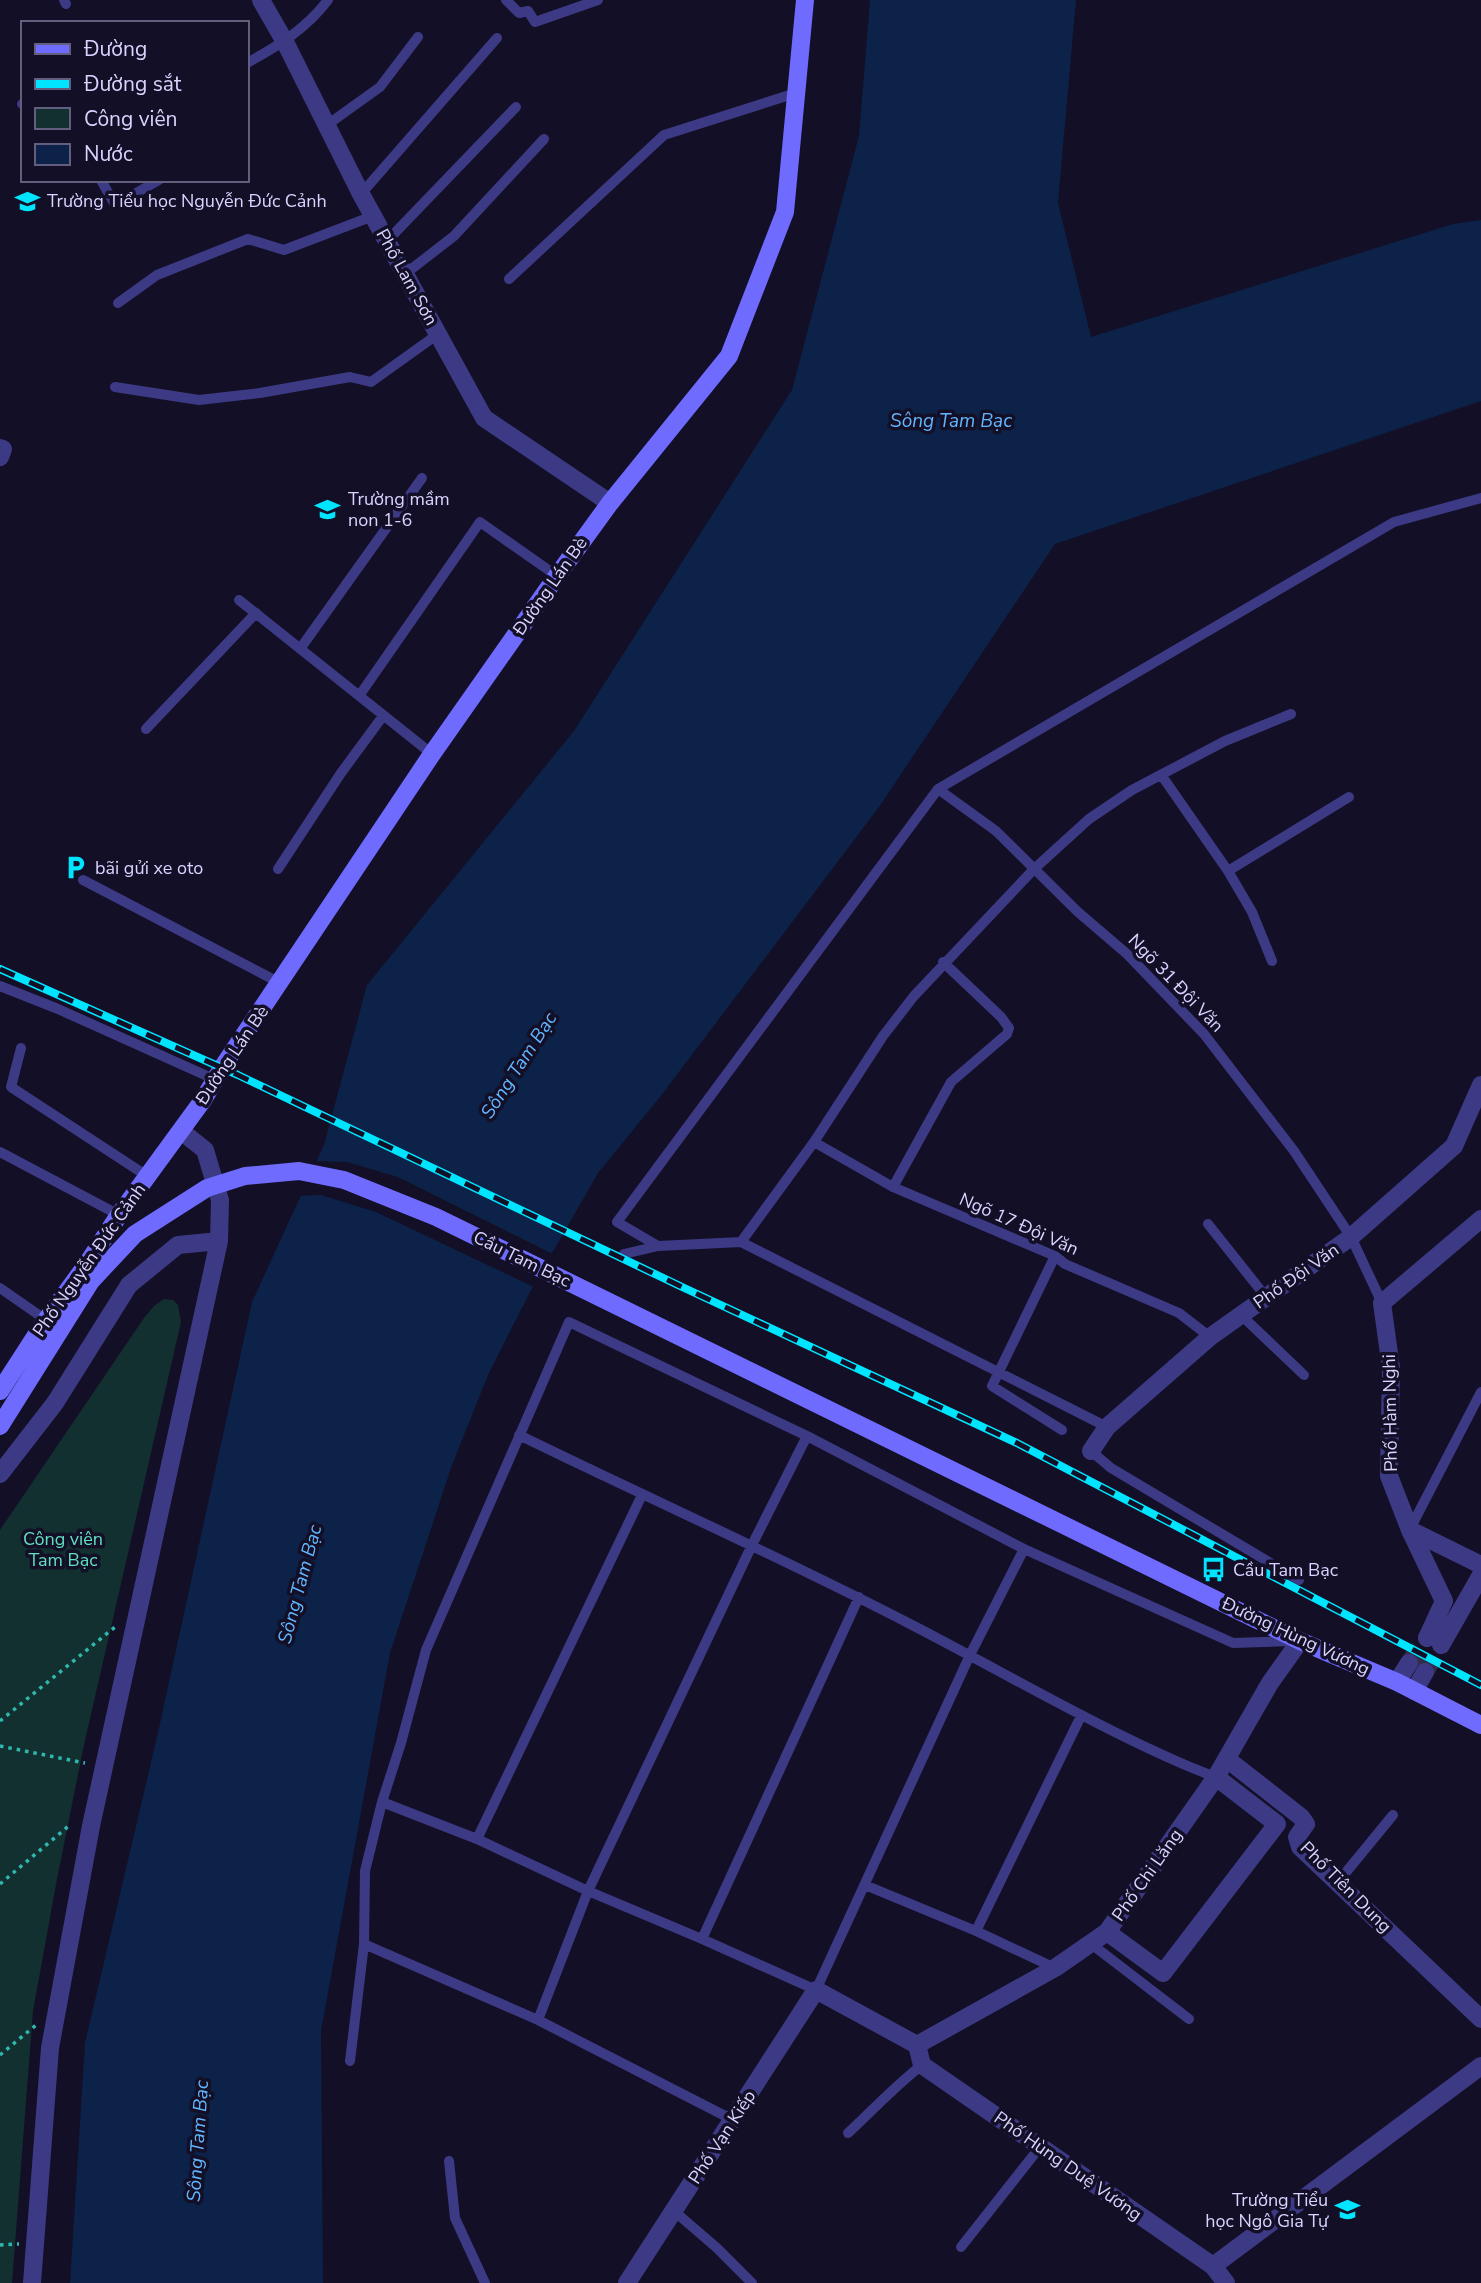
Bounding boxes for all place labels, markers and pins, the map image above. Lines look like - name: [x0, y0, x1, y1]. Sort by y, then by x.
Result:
- school or university icon: Trường Tiểu học Nguyễn Đức Cảnh: [13, 187, 41, 215]
- place label: Trường Tiểu học Nguyễn Đức Cảnh: [47, 189, 327, 213]
- place label: Trường mầm non 1-6: [348, 487, 450, 532]
- school or university icon: Trường mầm non 1-6: [314, 495, 342, 523]
- parking icon: bãi gửi xe oto: [61, 854, 89, 882]
- place label: bãi gửi xe oto: [95, 856, 203, 880]
- bus stop icon: Cầu Tam Bạc: [1199, 1556, 1227, 1584]
- place label: Cầu Tam Bạc: [1233, 1558, 1338, 1582]
- place label: Trường Tiểu học Ngô Gia Tự: [1205, 2188, 1329, 2233]
- school or university icon: Trường Tiểu học Ngô Gia Tự: [1334, 2196, 1362, 2224]

